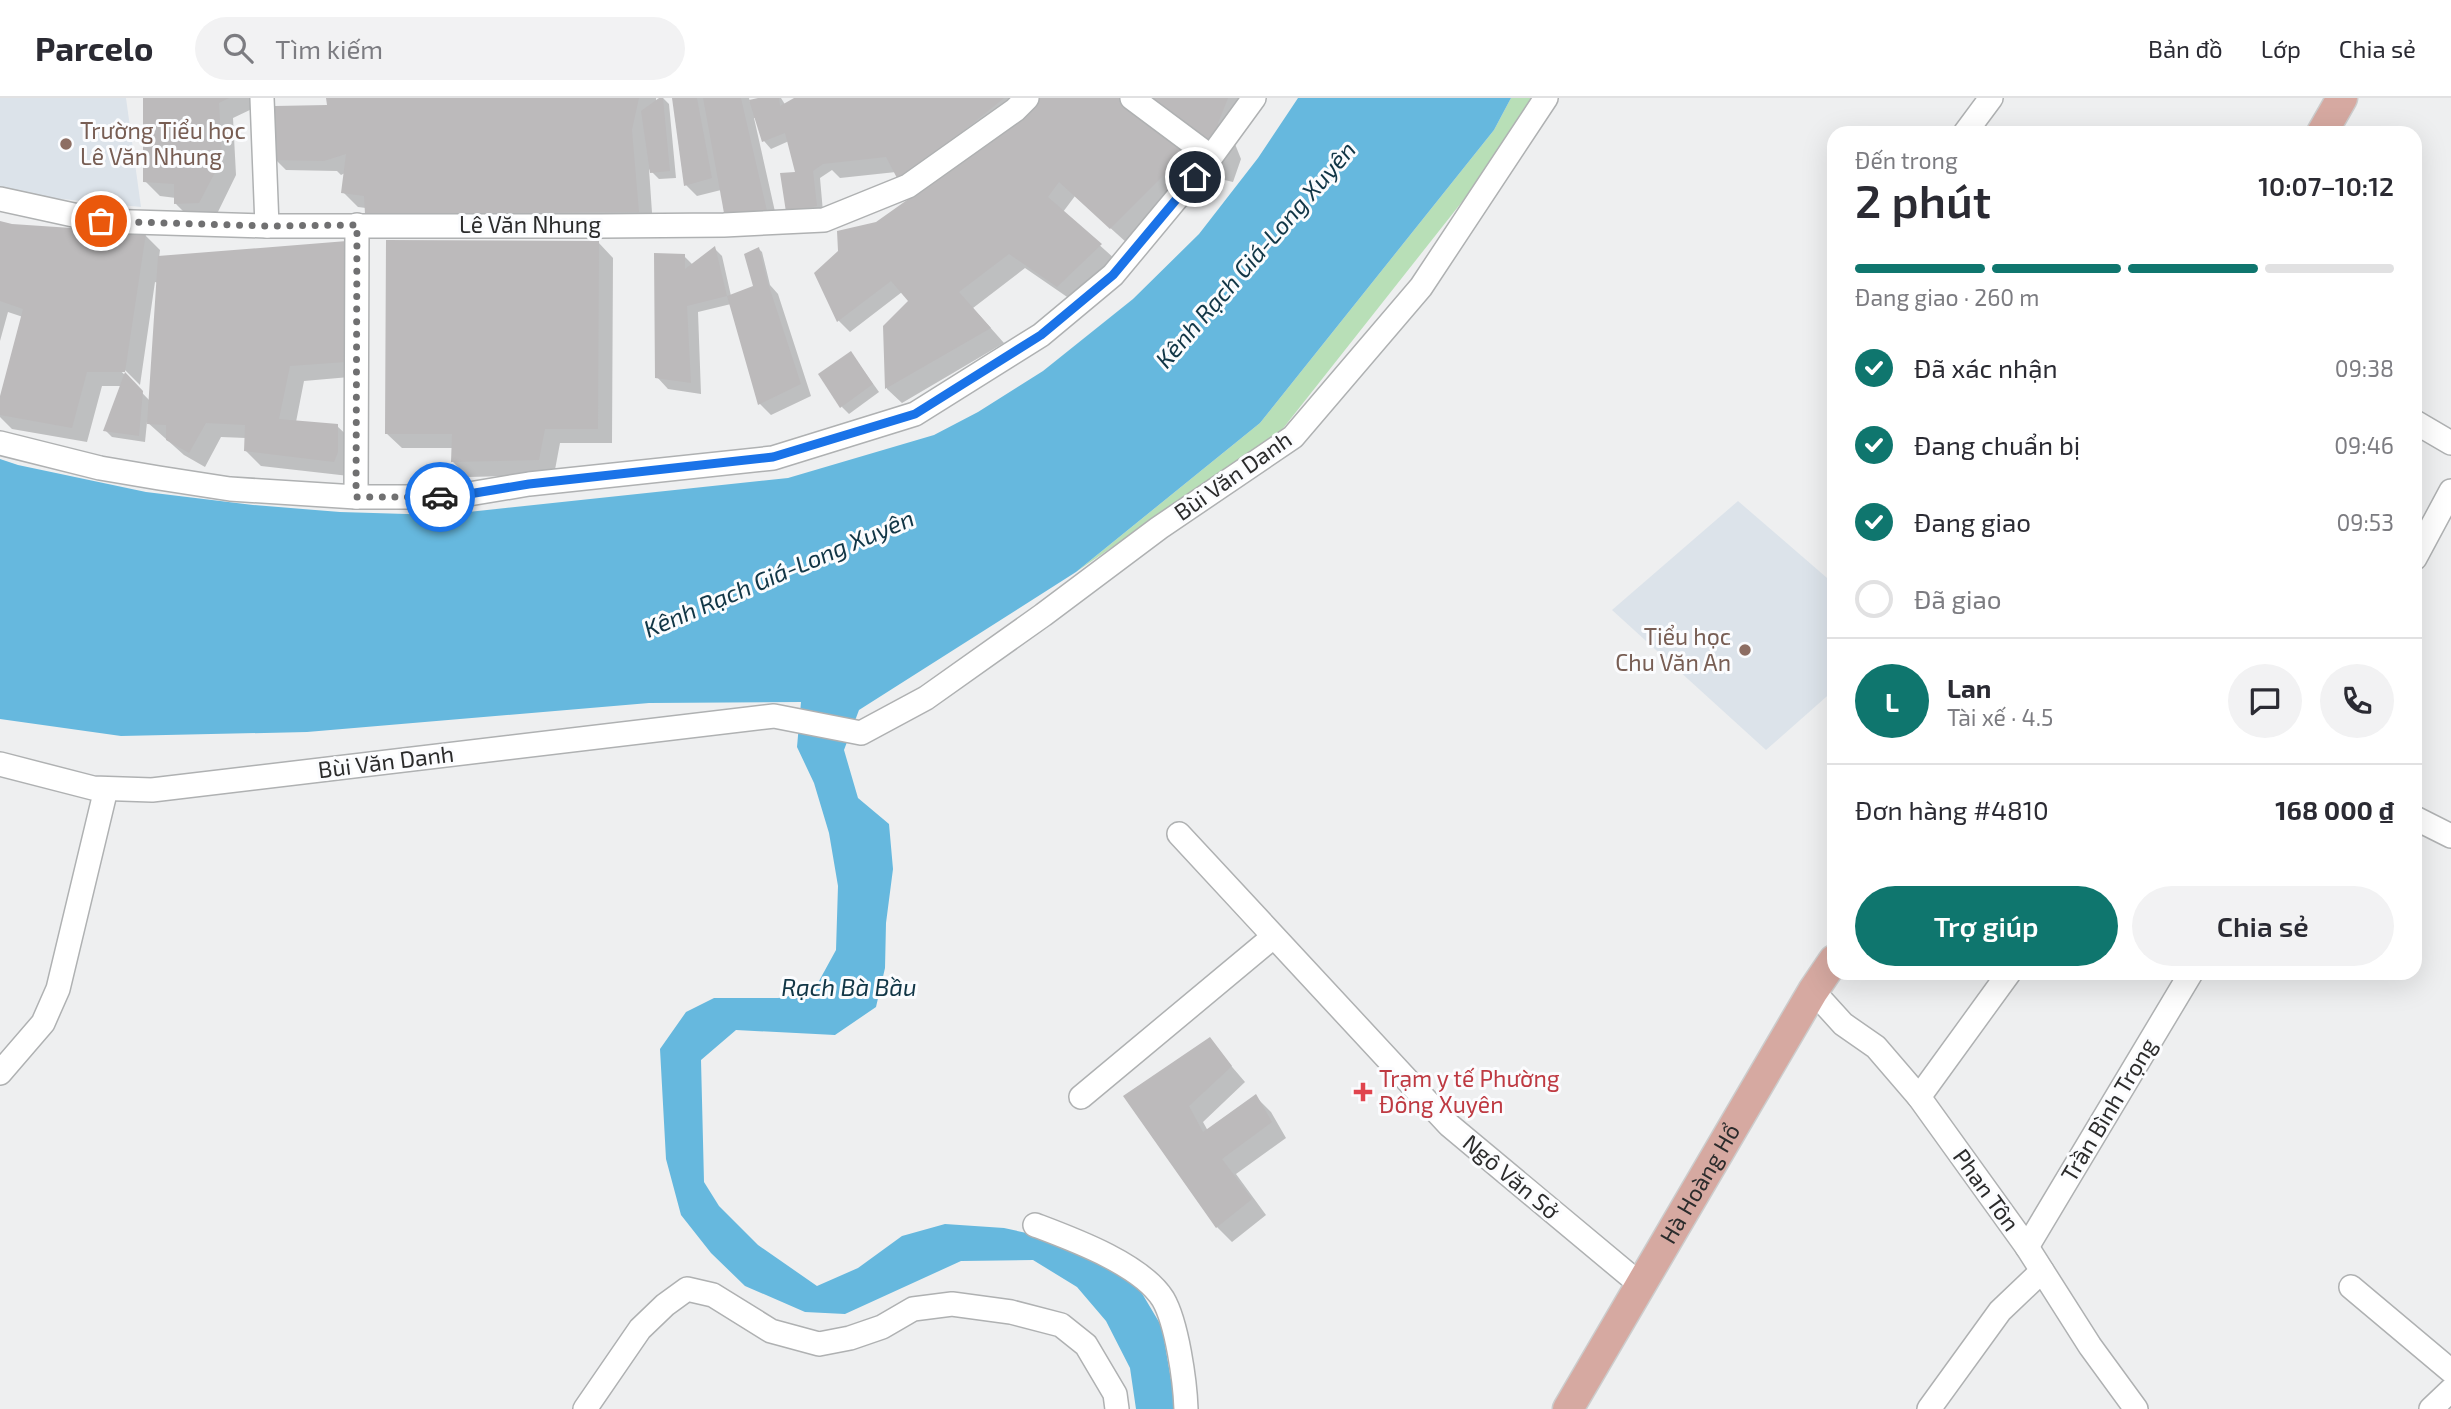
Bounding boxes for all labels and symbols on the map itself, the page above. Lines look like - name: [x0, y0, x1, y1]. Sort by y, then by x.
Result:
- place label: Trường Tiểu học Lê Văn Nhung: [80, 116, 246, 170]
- water label: Kênh Rạch Giá-Long Xuyên: [1149, 135, 1361, 373]
- marker: Trường Tiểu học Lê Văn Nhung: [58, 136, 74, 152]
- pin: [1165, 147, 1225, 207]
- pin: [71, 191, 131, 251]
- street label: Lê Văn Nhung: [459, 210, 601, 238]
- street label: Bùi Văn Danh: [1168, 424, 1296, 526]
- courier: [405, 462, 475, 532]
- water label: Kênh Rạch Giá-Long Xuyên: [639, 502, 918, 643]
- place label: Tiểu học Chu Văn An: [1615, 622, 1731, 676]
- marker: Tiểu học Chu Văn An: [1737, 642, 1753, 658]
- street label: Bùi Văn Danh: [316, 739, 455, 783]
- water label: Rạch Bà Bầu: [781, 972, 917, 1001]
- street label: Trần Bình Trọng: [2054, 1033, 2162, 1186]
- place label: Trạm y tế Phường Đông Xuyên: [1379, 1064, 1560, 1118]
- marker: Trạm y tế Phường Đông Xuyên: [1353, 1082, 1373, 1102]
- street label: Hà Hoàng Hổ: [1653, 1118, 1745, 1248]
- street label: Ngô Văn Sở: [1458, 1128, 1566, 1225]
- street label: Phan Tôn: [1948, 1143, 2026, 1236]

